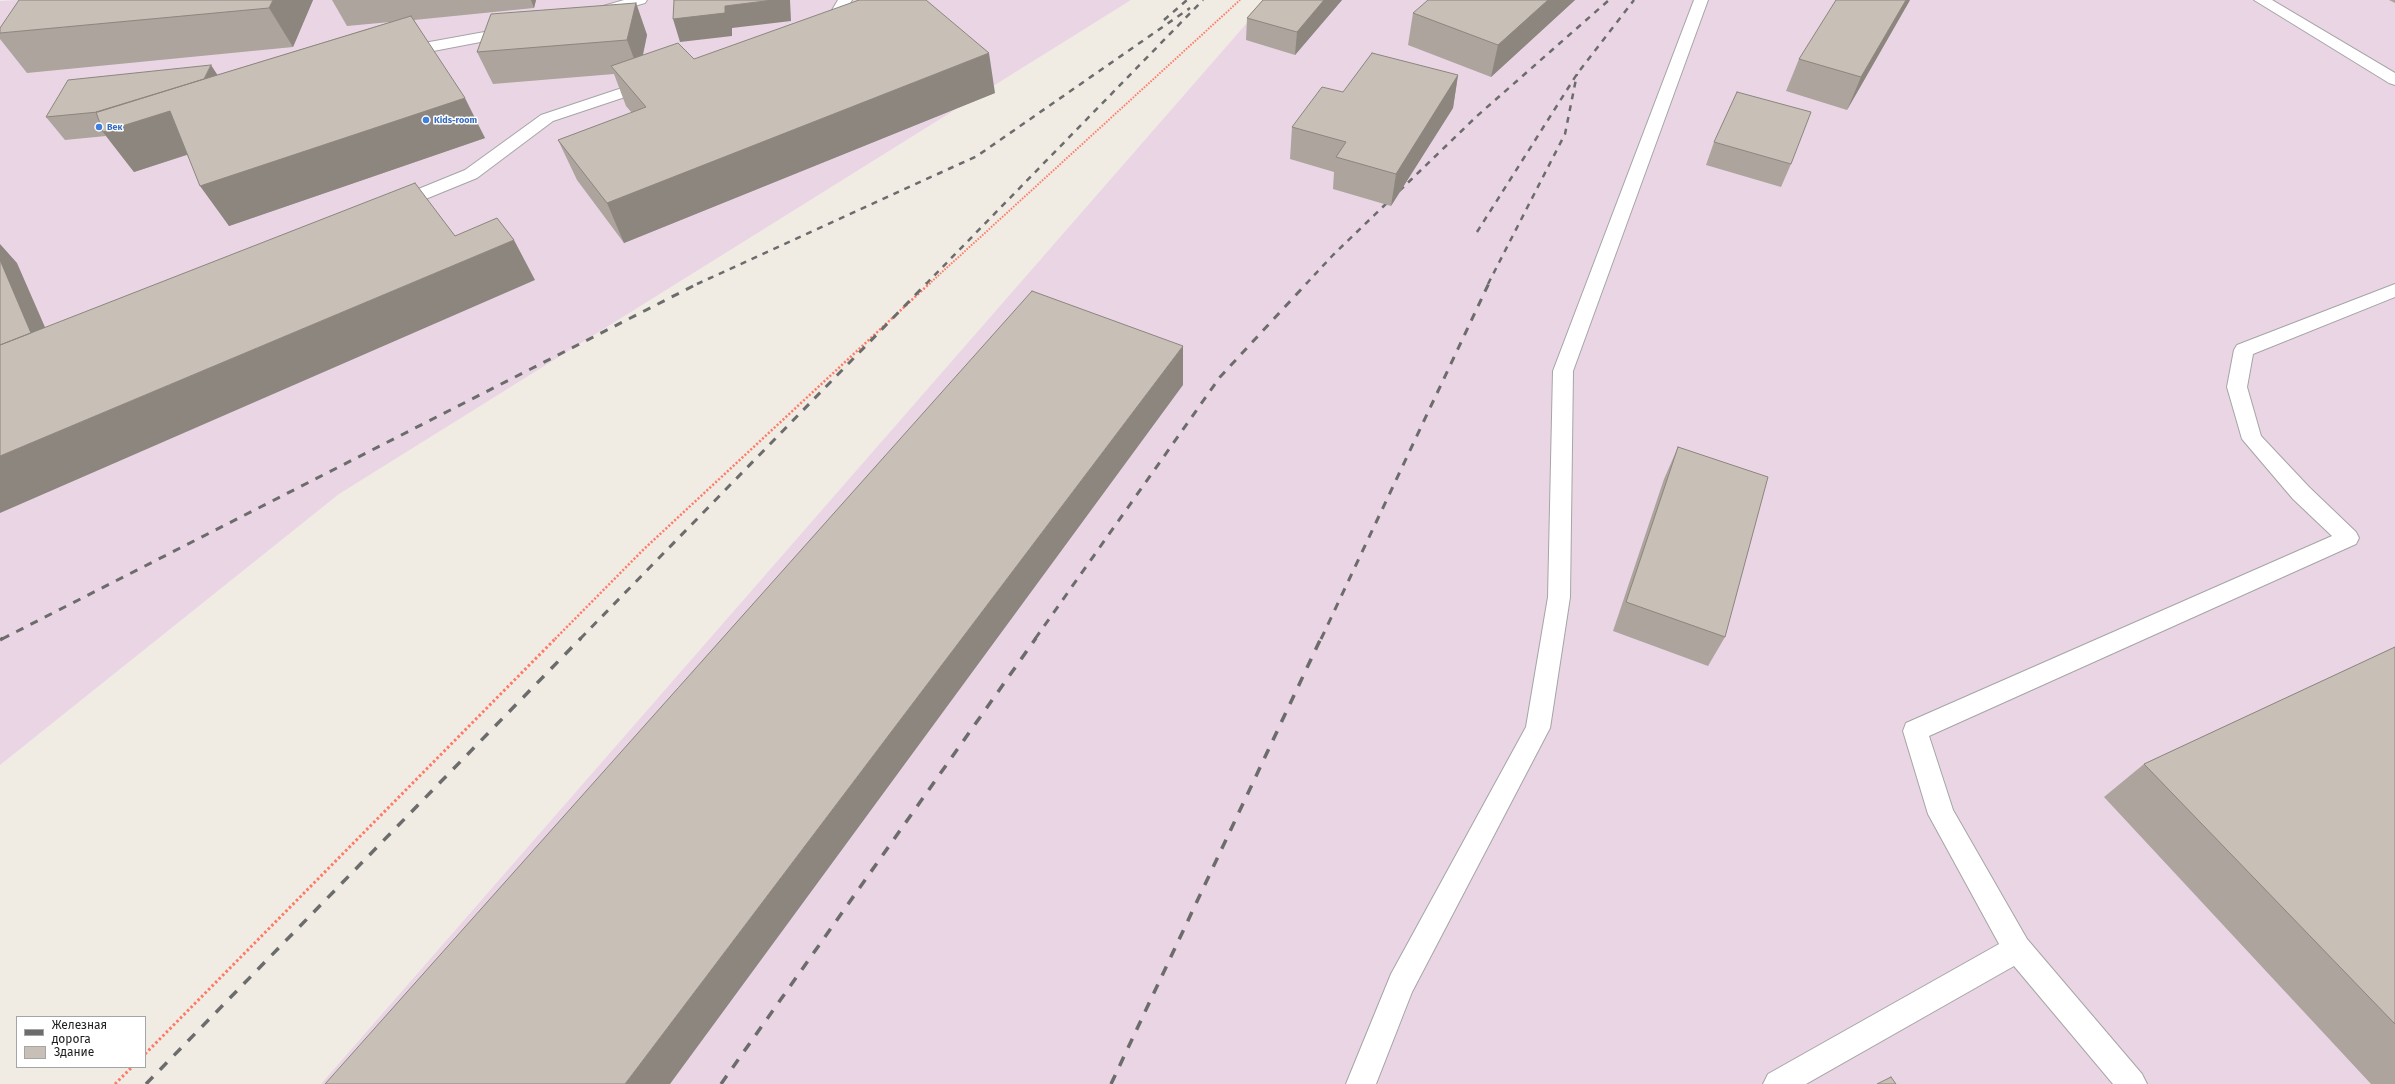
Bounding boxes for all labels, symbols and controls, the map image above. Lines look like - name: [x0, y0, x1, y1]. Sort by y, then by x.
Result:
- marker: Kids-room: [421, 115, 431, 125]
- place label: Kids-room: [434, 115, 477, 125]
- marker: Век: [94, 122, 104, 132]
- place label: Век: [107, 122, 122, 132]
- legend: [16, 1016, 146, 1068]
- text: Железная дорога: [52, 1018, 107, 1046]
- text: Здание: [54, 1045, 94, 1059]

